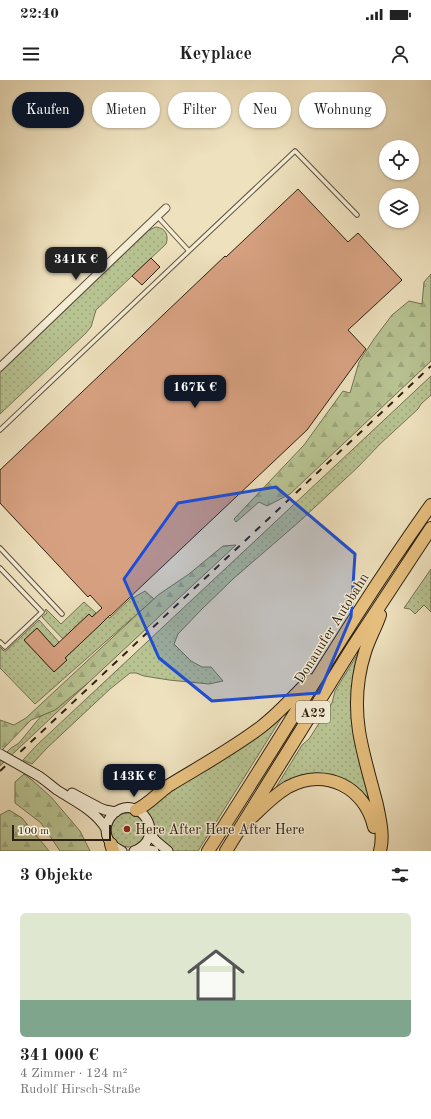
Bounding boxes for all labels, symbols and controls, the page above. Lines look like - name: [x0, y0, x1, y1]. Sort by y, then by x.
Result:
- text: 22:40: [20, 7, 59, 22]
- icon: menu: [20, 43, 42, 65]
- icon: person: [389, 43, 411, 65]
- text: Keyplace: [179, 45, 252, 63]
- chip: Kaufen: [12, 92, 84, 128]
- chip: Mieten: [92, 92, 160, 128]
- chip: Filter: [168, 92, 231, 128]
- chip: Neu: [239, 92, 291, 128]
- chip: Wohnung: [299, 92, 386, 128]
- map controls: [379, 140, 419, 228]
- button: locate: [379, 140, 419, 180]
- button: layers: [379, 188, 419, 228]
- pin: 341K €: [43, 247, 109, 281]
- text: 341K €: [54, 253, 98, 266]
- pin: 167K €: [162, 375, 228, 409]
- text: 167K €: [173, 381, 217, 394]
- street label: Donauufer Autobahn: [292, 570, 372, 686]
- road number: A22: [296, 701, 330, 723]
- pin: 143K €: [101, 764, 167, 798]
- text: 143K €: [112, 770, 156, 783]
- scale bar: [12, 823, 111, 842]
- place label: Here After Here After Here: [135, 823, 304, 837]
- marker: Here After Here After Here: [122, 824, 132, 834]
- text: 100 m: [18, 826, 49, 837]
- icon: filters: [389, 864, 411, 886]
- text: 3 Objekte: [20, 867, 93, 884]
- icon: home: [180, 939, 252, 1011]
- text: 341 000 €: [20, 1047, 99, 1064]
- text: 4 Zimmer · 124 m²: [20, 1067, 128, 1080]
- text: Rudolf Hirsch-Straße: [20, 1083, 140, 1096]

